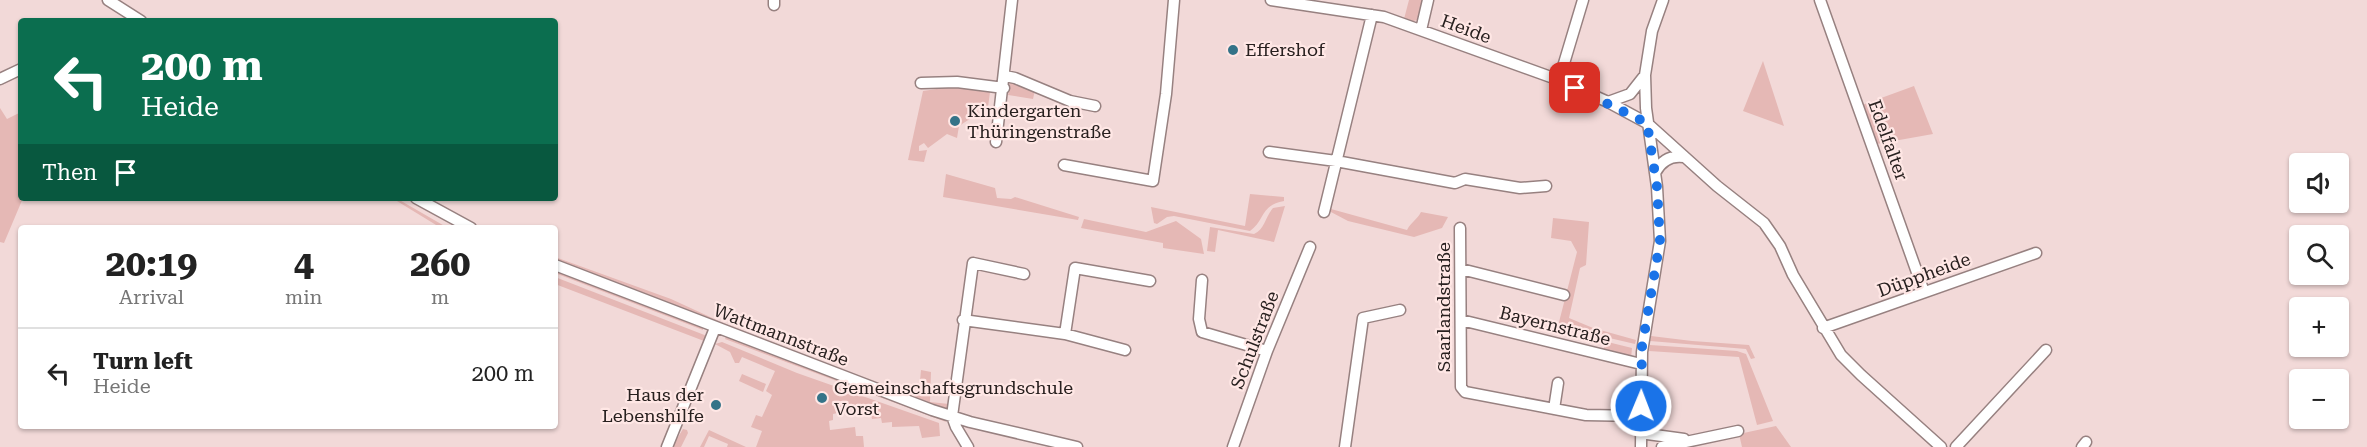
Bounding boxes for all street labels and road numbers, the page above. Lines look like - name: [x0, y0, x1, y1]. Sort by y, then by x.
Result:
- street label: Heide: [1438, 10, 1494, 47]
- street label: Edelfalter: [1864, 97, 1913, 183]
- street label: Saarlandstraße: [1433, 242, 1454, 372]
- street label: Düppheide: [1874, 248, 1973, 301]
- street label: Schulstraße: [1226, 288, 1283, 392]
- street label: Wattmannstraße: [710, 299, 852, 370]
- street label: Bayernstraße: [1497, 302, 1613, 349]

